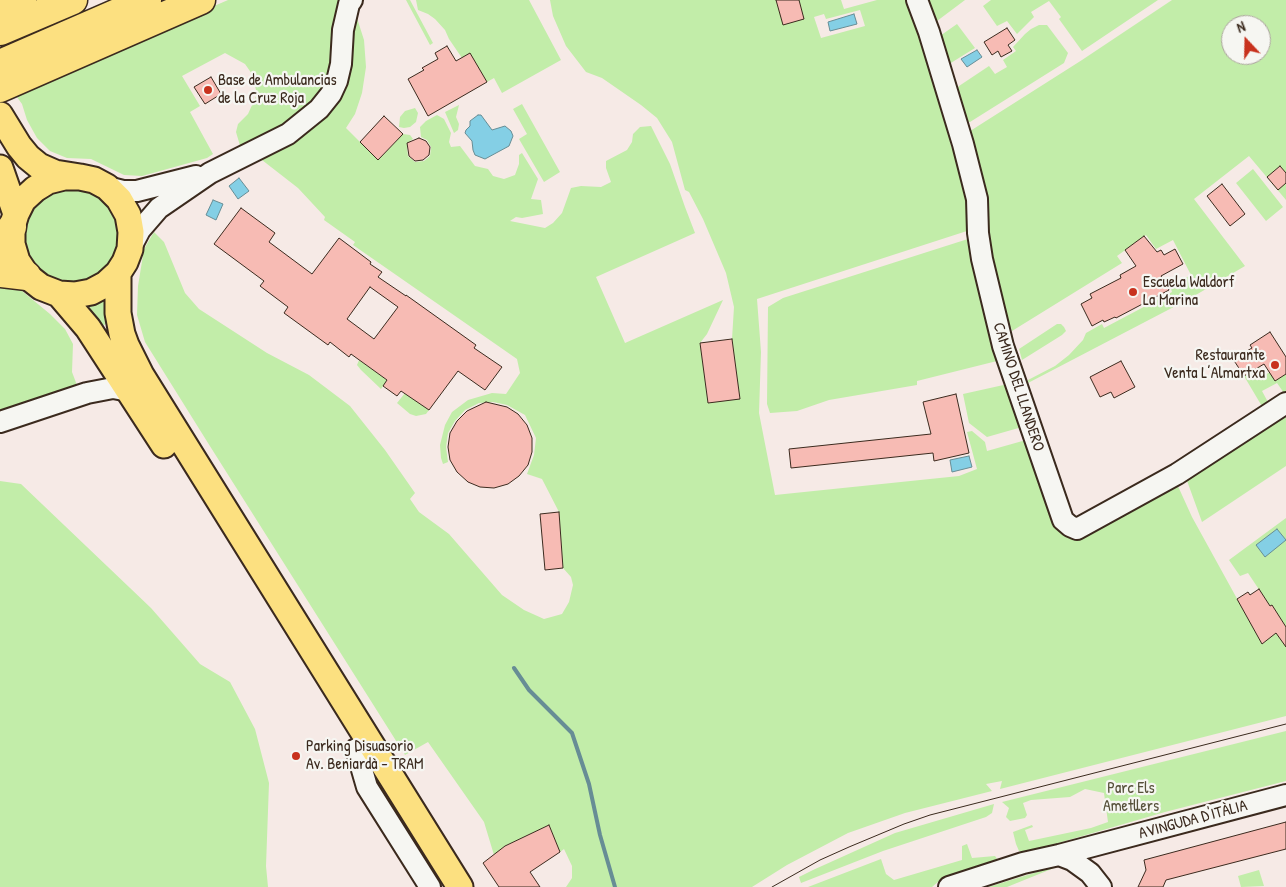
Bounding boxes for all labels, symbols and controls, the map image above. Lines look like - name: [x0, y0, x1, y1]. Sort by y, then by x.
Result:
- north arrow: [1221, 15, 1271, 65]
- text: N: [1234, 16, 1248, 37]
- place label: Base de Ambulancias de la Cruz Roja: [218, 71, 337, 109]
- marker: Base de Ambulancias de la Cruz Roja: [202, 84, 214, 96]
- place label: Escuela Waldorf La Marina: [1143, 273, 1234, 311]
- marker: Escuela Waldorf La Marina: [1127, 286, 1139, 298]
- street label: CAMINO DEL LLANDERO: [988, 320, 1048, 454]
- place label: Restaurante Venta L’Almartxa: [1163, 346, 1265, 384]
- marker: Restaurante Venta L’Almartxa: [1269, 359, 1281, 371]
- place label: Parking Disuasorio Av. Beniardà - TRAM: [306, 737, 423, 775]
- marker: Parking Disuasorio Av. Beniardà - TRAM: [290, 750, 302, 762]
- park label: Parc Els Ametllers: [1103, 779, 1159, 817]
- street label: AVINGUDA D'ITÀLIA: [1137, 796, 1249, 844]

